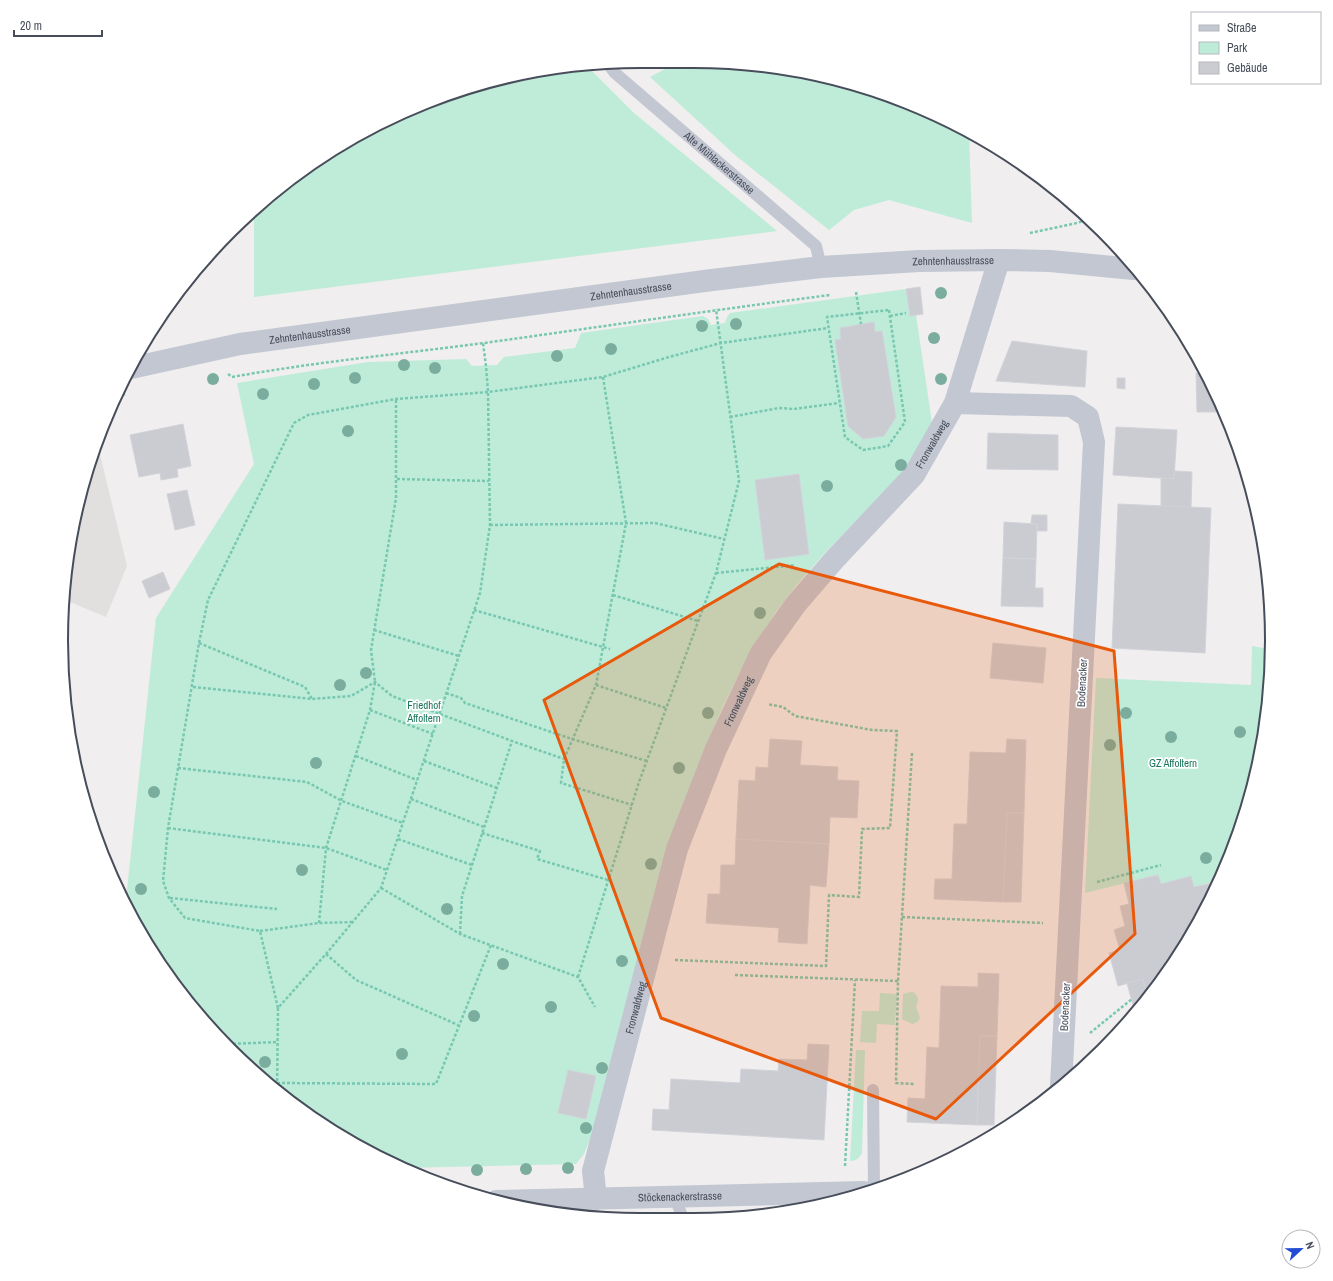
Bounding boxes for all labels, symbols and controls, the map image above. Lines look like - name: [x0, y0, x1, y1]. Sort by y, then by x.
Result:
- scale bar: [14, 12, 102, 38]
- legend: [1191, 12, 1321, 84]
- text: 20 m: [20, 18, 42, 34]
- text: Straße: [1227, 20, 1257, 36]
- text: Park: [1227, 40, 1247, 56]
- text: Gebäude: [1227, 60, 1268, 76]
- street label: Alte Mühlackerstrasse: [680, 128, 758, 197]
- street label: Zehntenhausstrasse: [912, 253, 994, 268]
- street label: Zehntenhausstrasse: [589, 279, 672, 303]
- street label: Zehntenhausstrasse: [268, 322, 351, 347]
- street label: Fronwaldweg: [912, 417, 951, 471]
- street label: Bodenacker: [1074, 659, 1090, 707]
- street label: Fronwaldweg: [721, 674, 756, 729]
- park label: Friedhof Affoltern: [406, 698, 441, 725]
- park label: GZ Affoltern: [1149, 756, 1197, 770]
- street label: Fronwaldweg: [622, 980, 649, 1035]
- street label: Bodenacker: [1057, 983, 1073, 1031]
- street label: Stöckenackerstrasse: [638, 1188, 722, 1205]
- north arrow: [1281, 1229, 1321, 1269]
- text: N: [1303, 1240, 1318, 1251]

